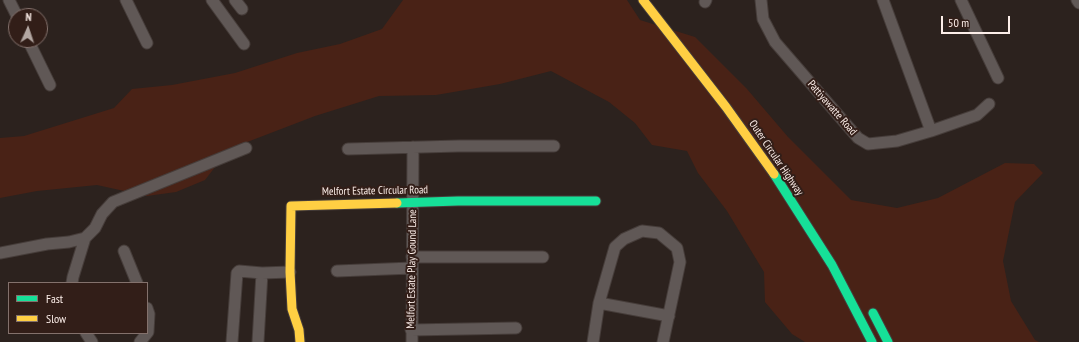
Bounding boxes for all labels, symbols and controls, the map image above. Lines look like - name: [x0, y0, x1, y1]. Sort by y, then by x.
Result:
- north arrow: [8, 8, 48, 48]
- scale bar: [943, 8, 1012, 34]
- text: N: [25, 10, 32, 24]
- text: 50 m: [948, 15, 969, 30]
- street label: Pattiyawatte Road: [805, 78, 859, 138]
- street label: Outer Circular Highway: [746, 118, 806, 198]
- street label: Melfort Estate Circular Road: [322, 183, 428, 199]
- street label: Melfort Estate Play Gound Lane: [404, 209, 420, 329]
- legend: [8, 282, 148, 334]
- text: Fast: [46, 291, 63, 306]
- text: Slow: [46, 311, 66, 326]

